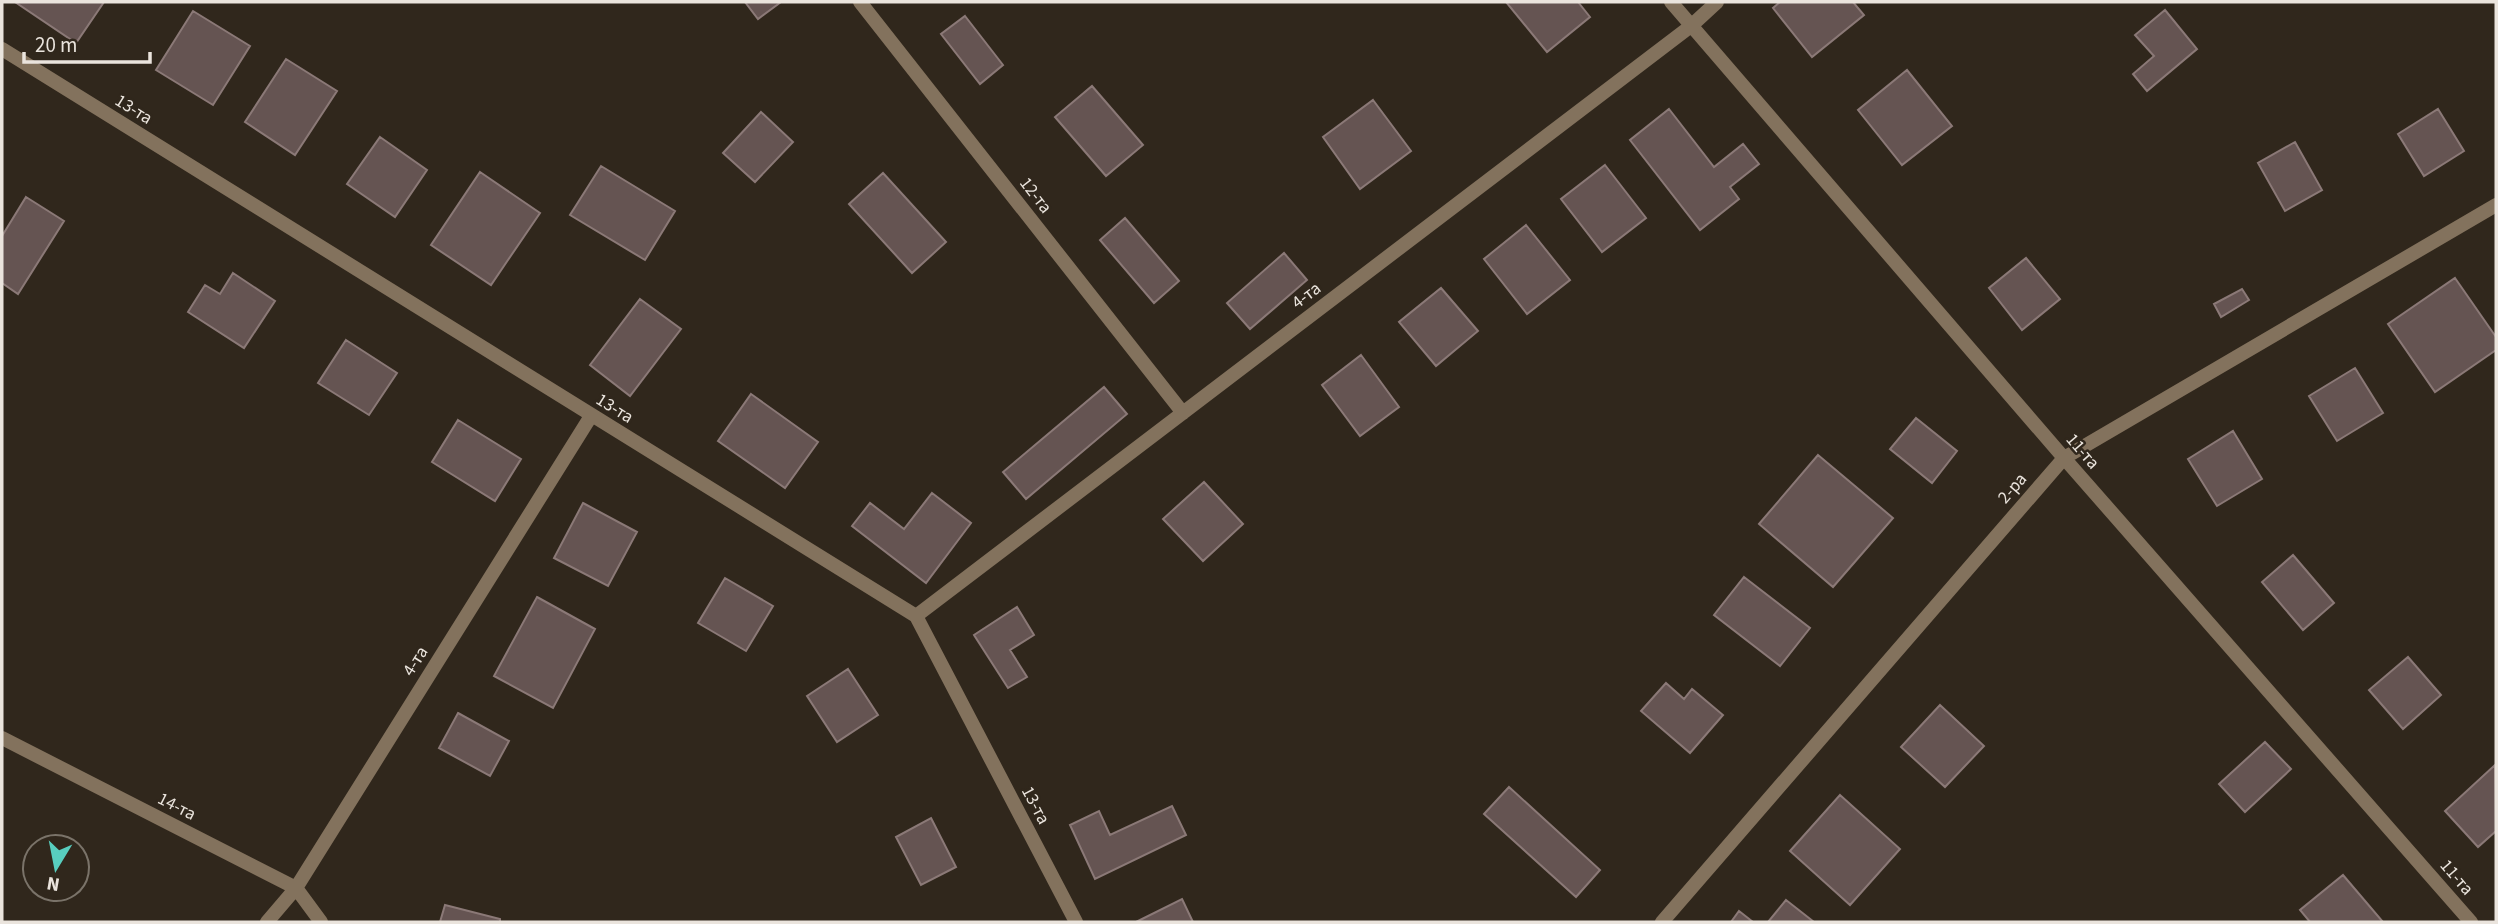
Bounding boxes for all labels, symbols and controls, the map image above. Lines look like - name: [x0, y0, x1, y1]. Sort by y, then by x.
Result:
- scale bar: [24, 21, 150, 65]
- text: 20 m: [35, 30, 77, 60]
- street label: 13-та: [110, 88, 157, 131]
- street label: 12-та: [1013, 172, 1058, 219]
- street label: 4-та: [1286, 276, 1326, 315]
- street label: 13-та: [591, 387, 638, 430]
- street label: 11-та: [2060, 428, 2105, 475]
- street label: 2-ра: [1992, 468, 2033, 509]
- street label: 4-та: [397, 641, 434, 681]
- street label: 13-та: [1015, 782, 1056, 829]
- street label: 14-та: [153, 786, 200, 827]
- north arrow: [21, 833, 91, 903]
- street label: 11-та: [2434, 854, 2479, 901]
- text: N: [45, 869, 62, 898]

